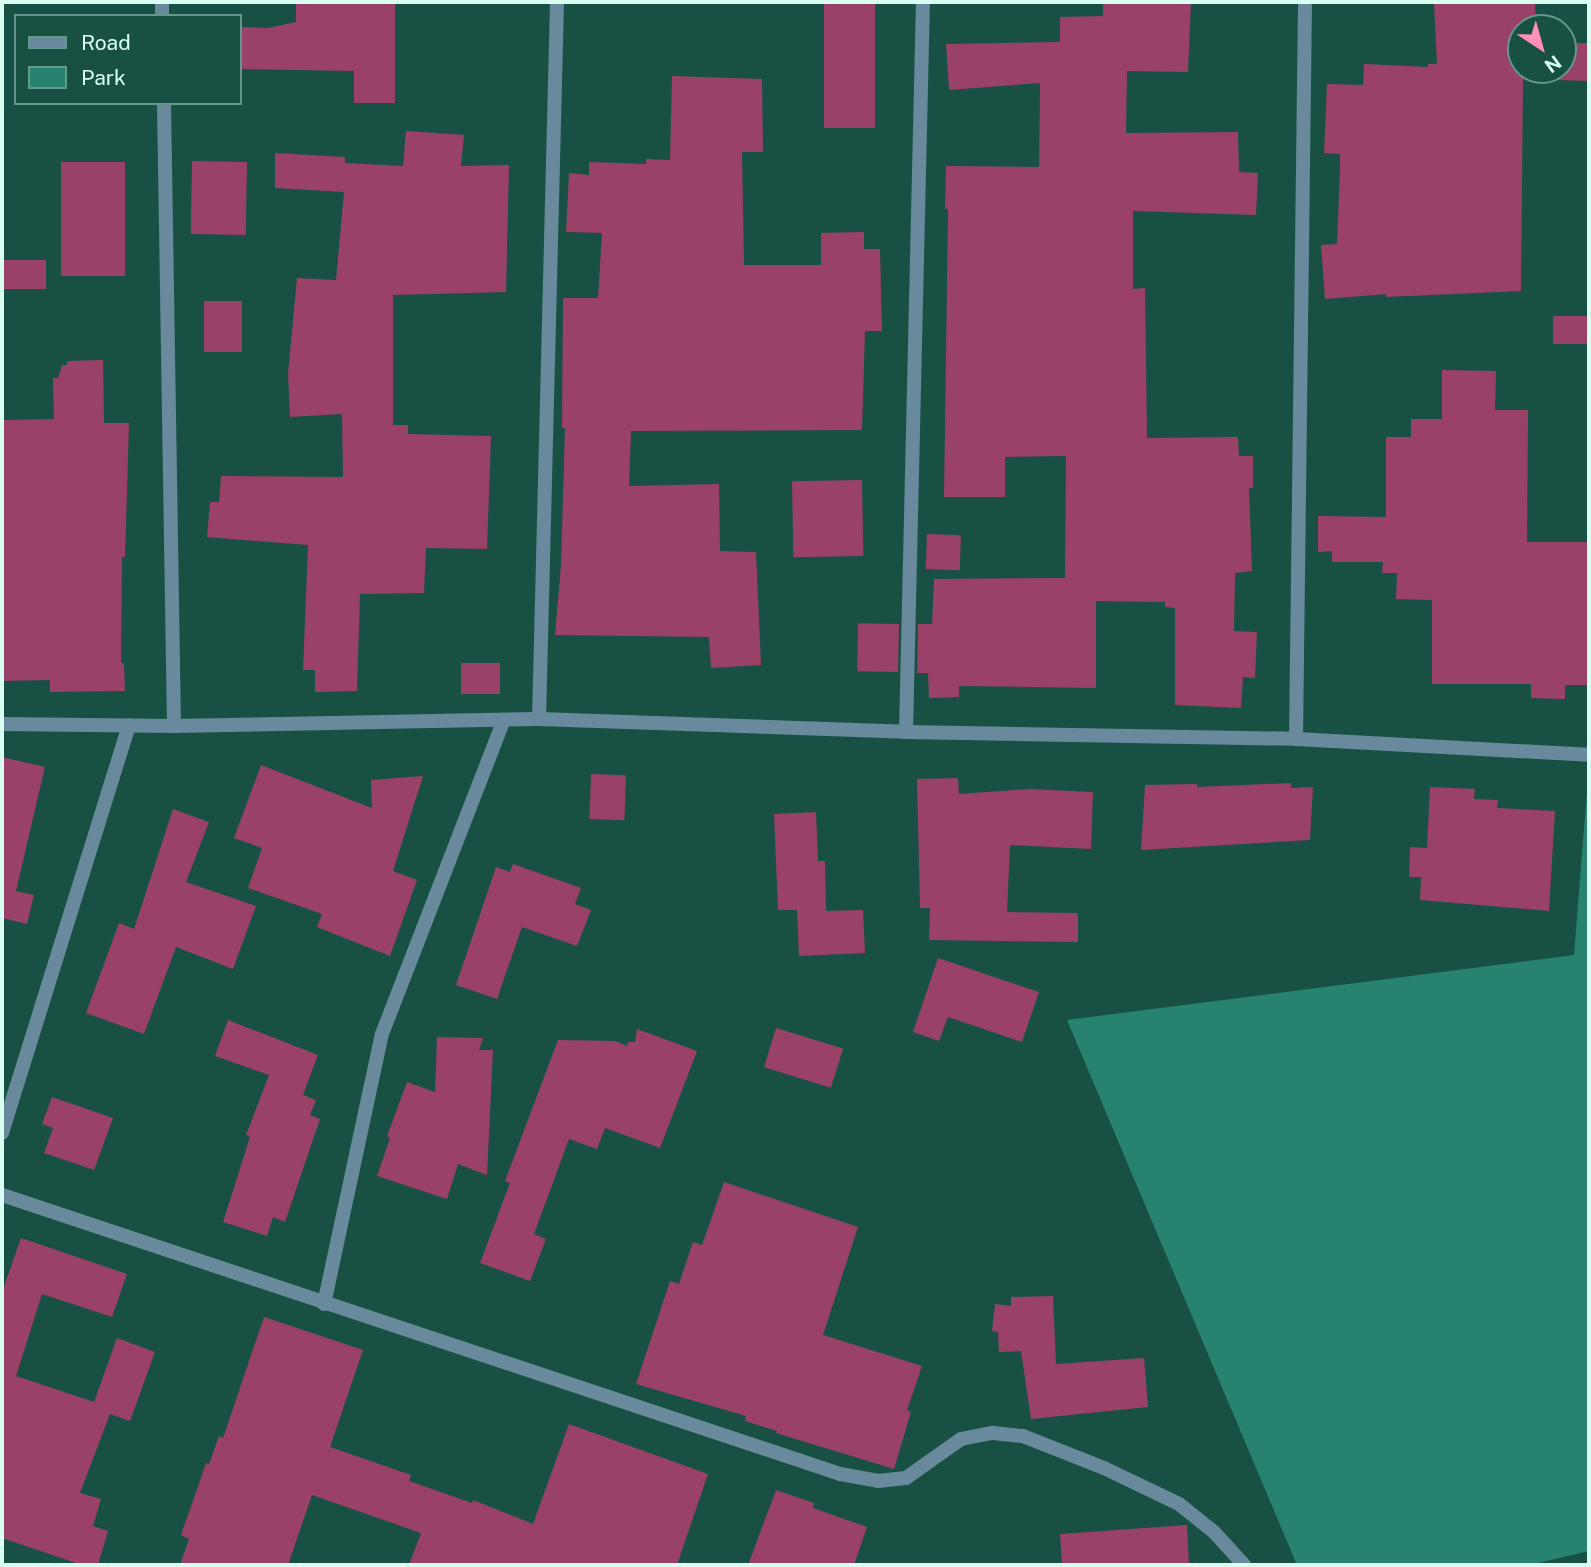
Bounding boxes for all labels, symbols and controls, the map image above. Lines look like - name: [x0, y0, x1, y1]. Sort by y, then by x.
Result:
- legend: [14, 14, 242, 105]
- north arrow: [1507, 14, 1577, 84]
- text: Road: [81, 30, 131, 55]
- text: N: [1541, 51, 1566, 78]
- text: Park: [81, 65, 126, 90]

